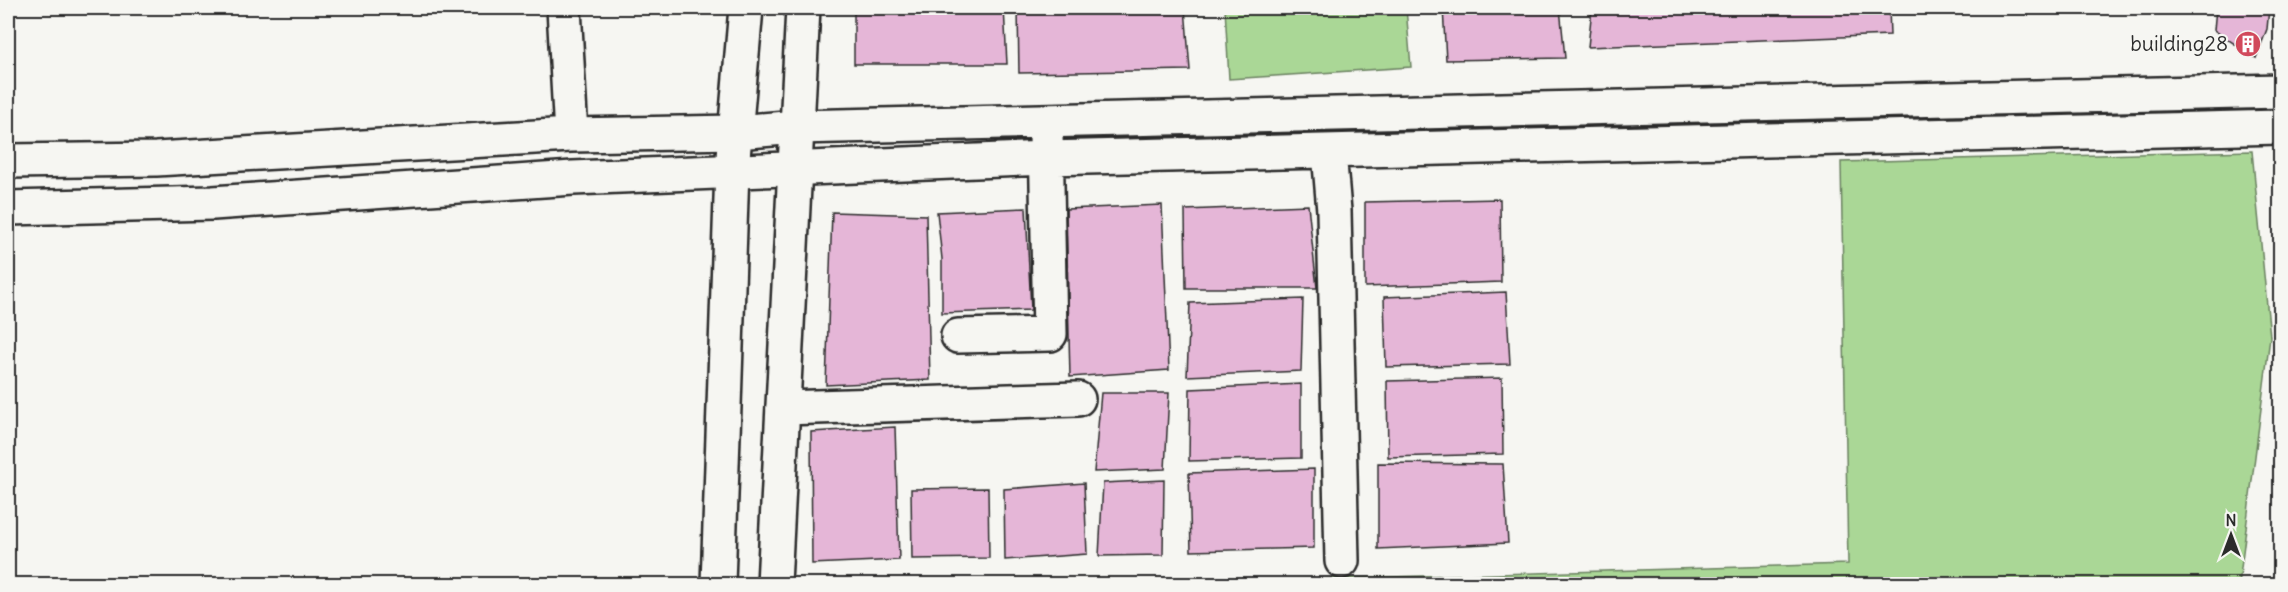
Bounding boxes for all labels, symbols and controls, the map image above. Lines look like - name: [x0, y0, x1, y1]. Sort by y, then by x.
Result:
- building icon: building28: [2233, 29, 2263, 59]
- place label: building28: [2130, 30, 2228, 57]
- north arrow: [2201, 505, 2261, 565]
- text: N: [2225, 510, 2237, 530]

